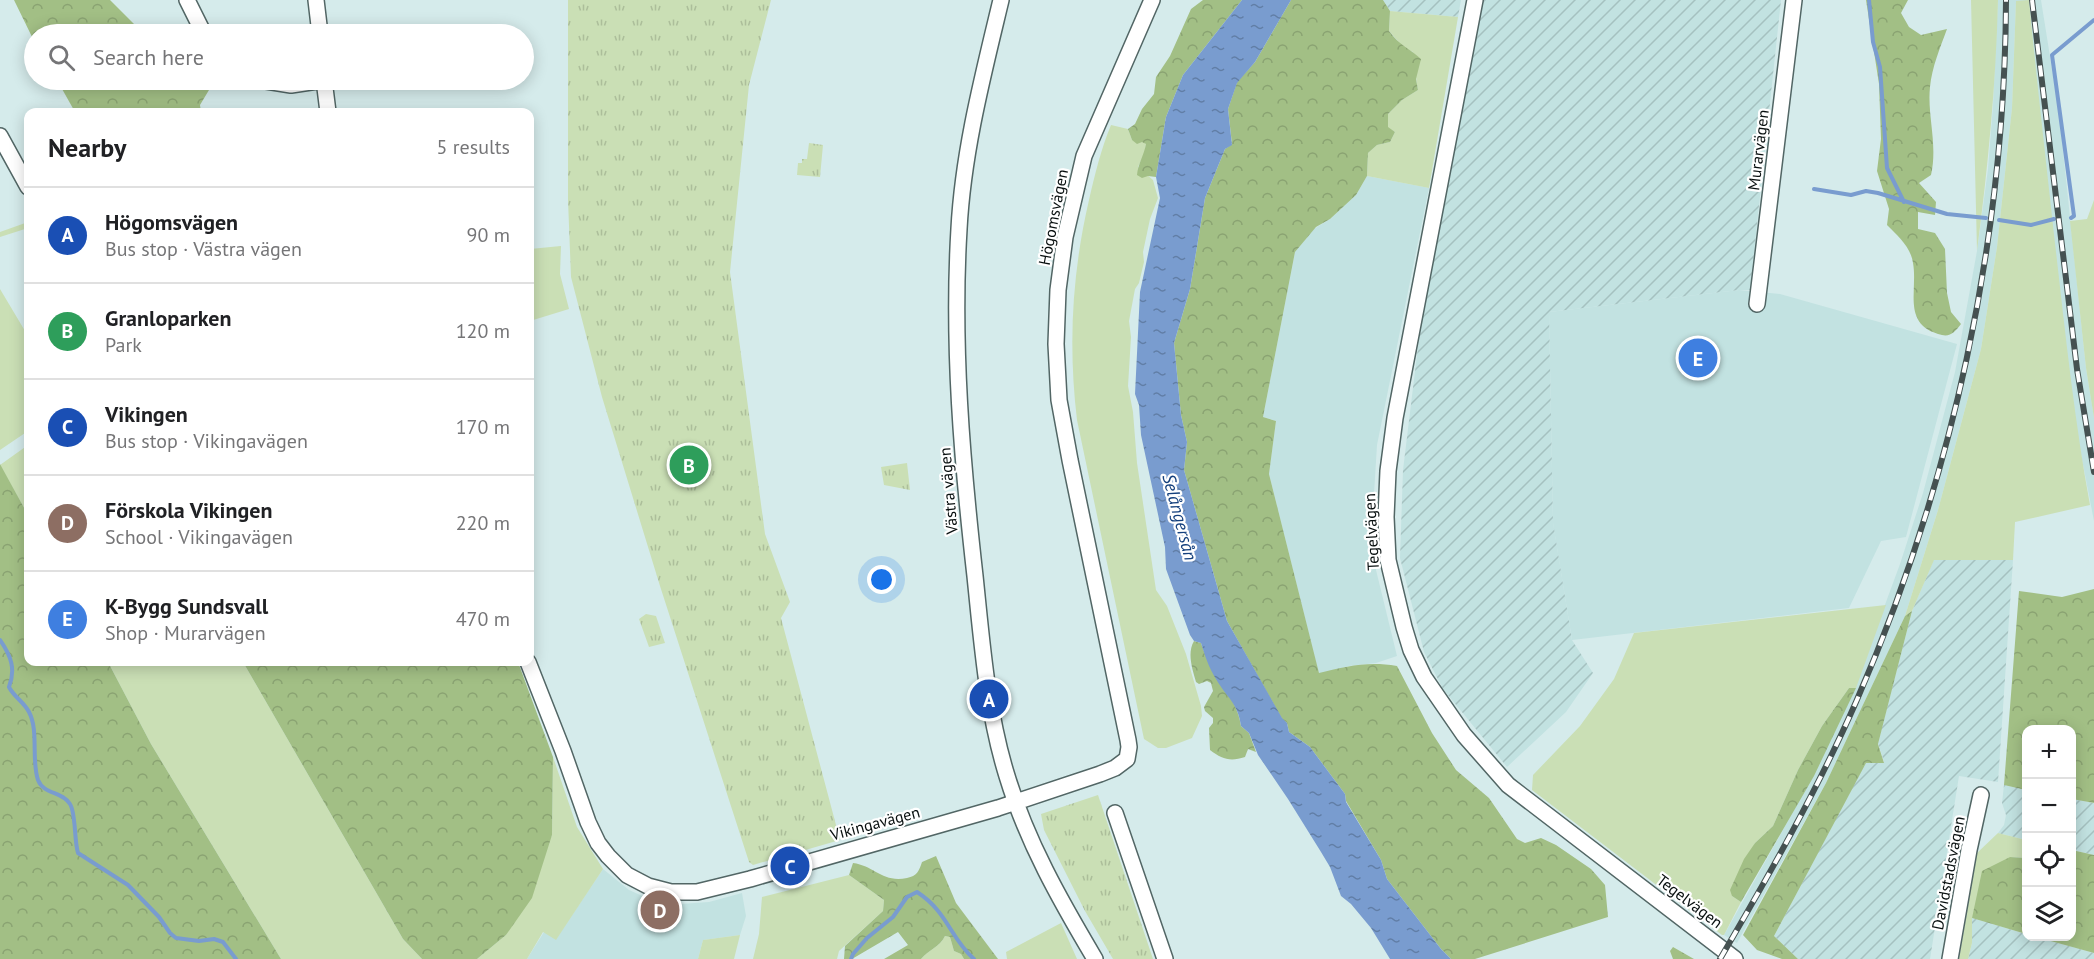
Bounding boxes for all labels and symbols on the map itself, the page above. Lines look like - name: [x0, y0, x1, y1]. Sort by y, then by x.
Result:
- street label: Murarvägen: [1743, 108, 1773, 192]
- street label: Högomsvägen: [1034, 167, 1072, 267]
- pin: E: [1678, 336, 1718, 380]
- pin: B: [670, 442, 708, 488]
- street label: Västra vägen: [934, 447, 962, 536]
- water label: Selångersån: [1157, 471, 1203, 563]
- street label: Tegelvägen: [1359, 493, 1383, 571]
- your location: [867, 565, 896, 594]
- pin: A: [970, 676, 1008, 722]
- street label: Vikingavägen: [827, 801, 922, 845]
- street label: Davidstadsvägen: [1927, 814, 1969, 932]
- pin: C: [770, 844, 810, 888]
- street label: Tegelvägen: [1653, 870, 1727, 932]
- pin: D: [640, 888, 680, 932]

